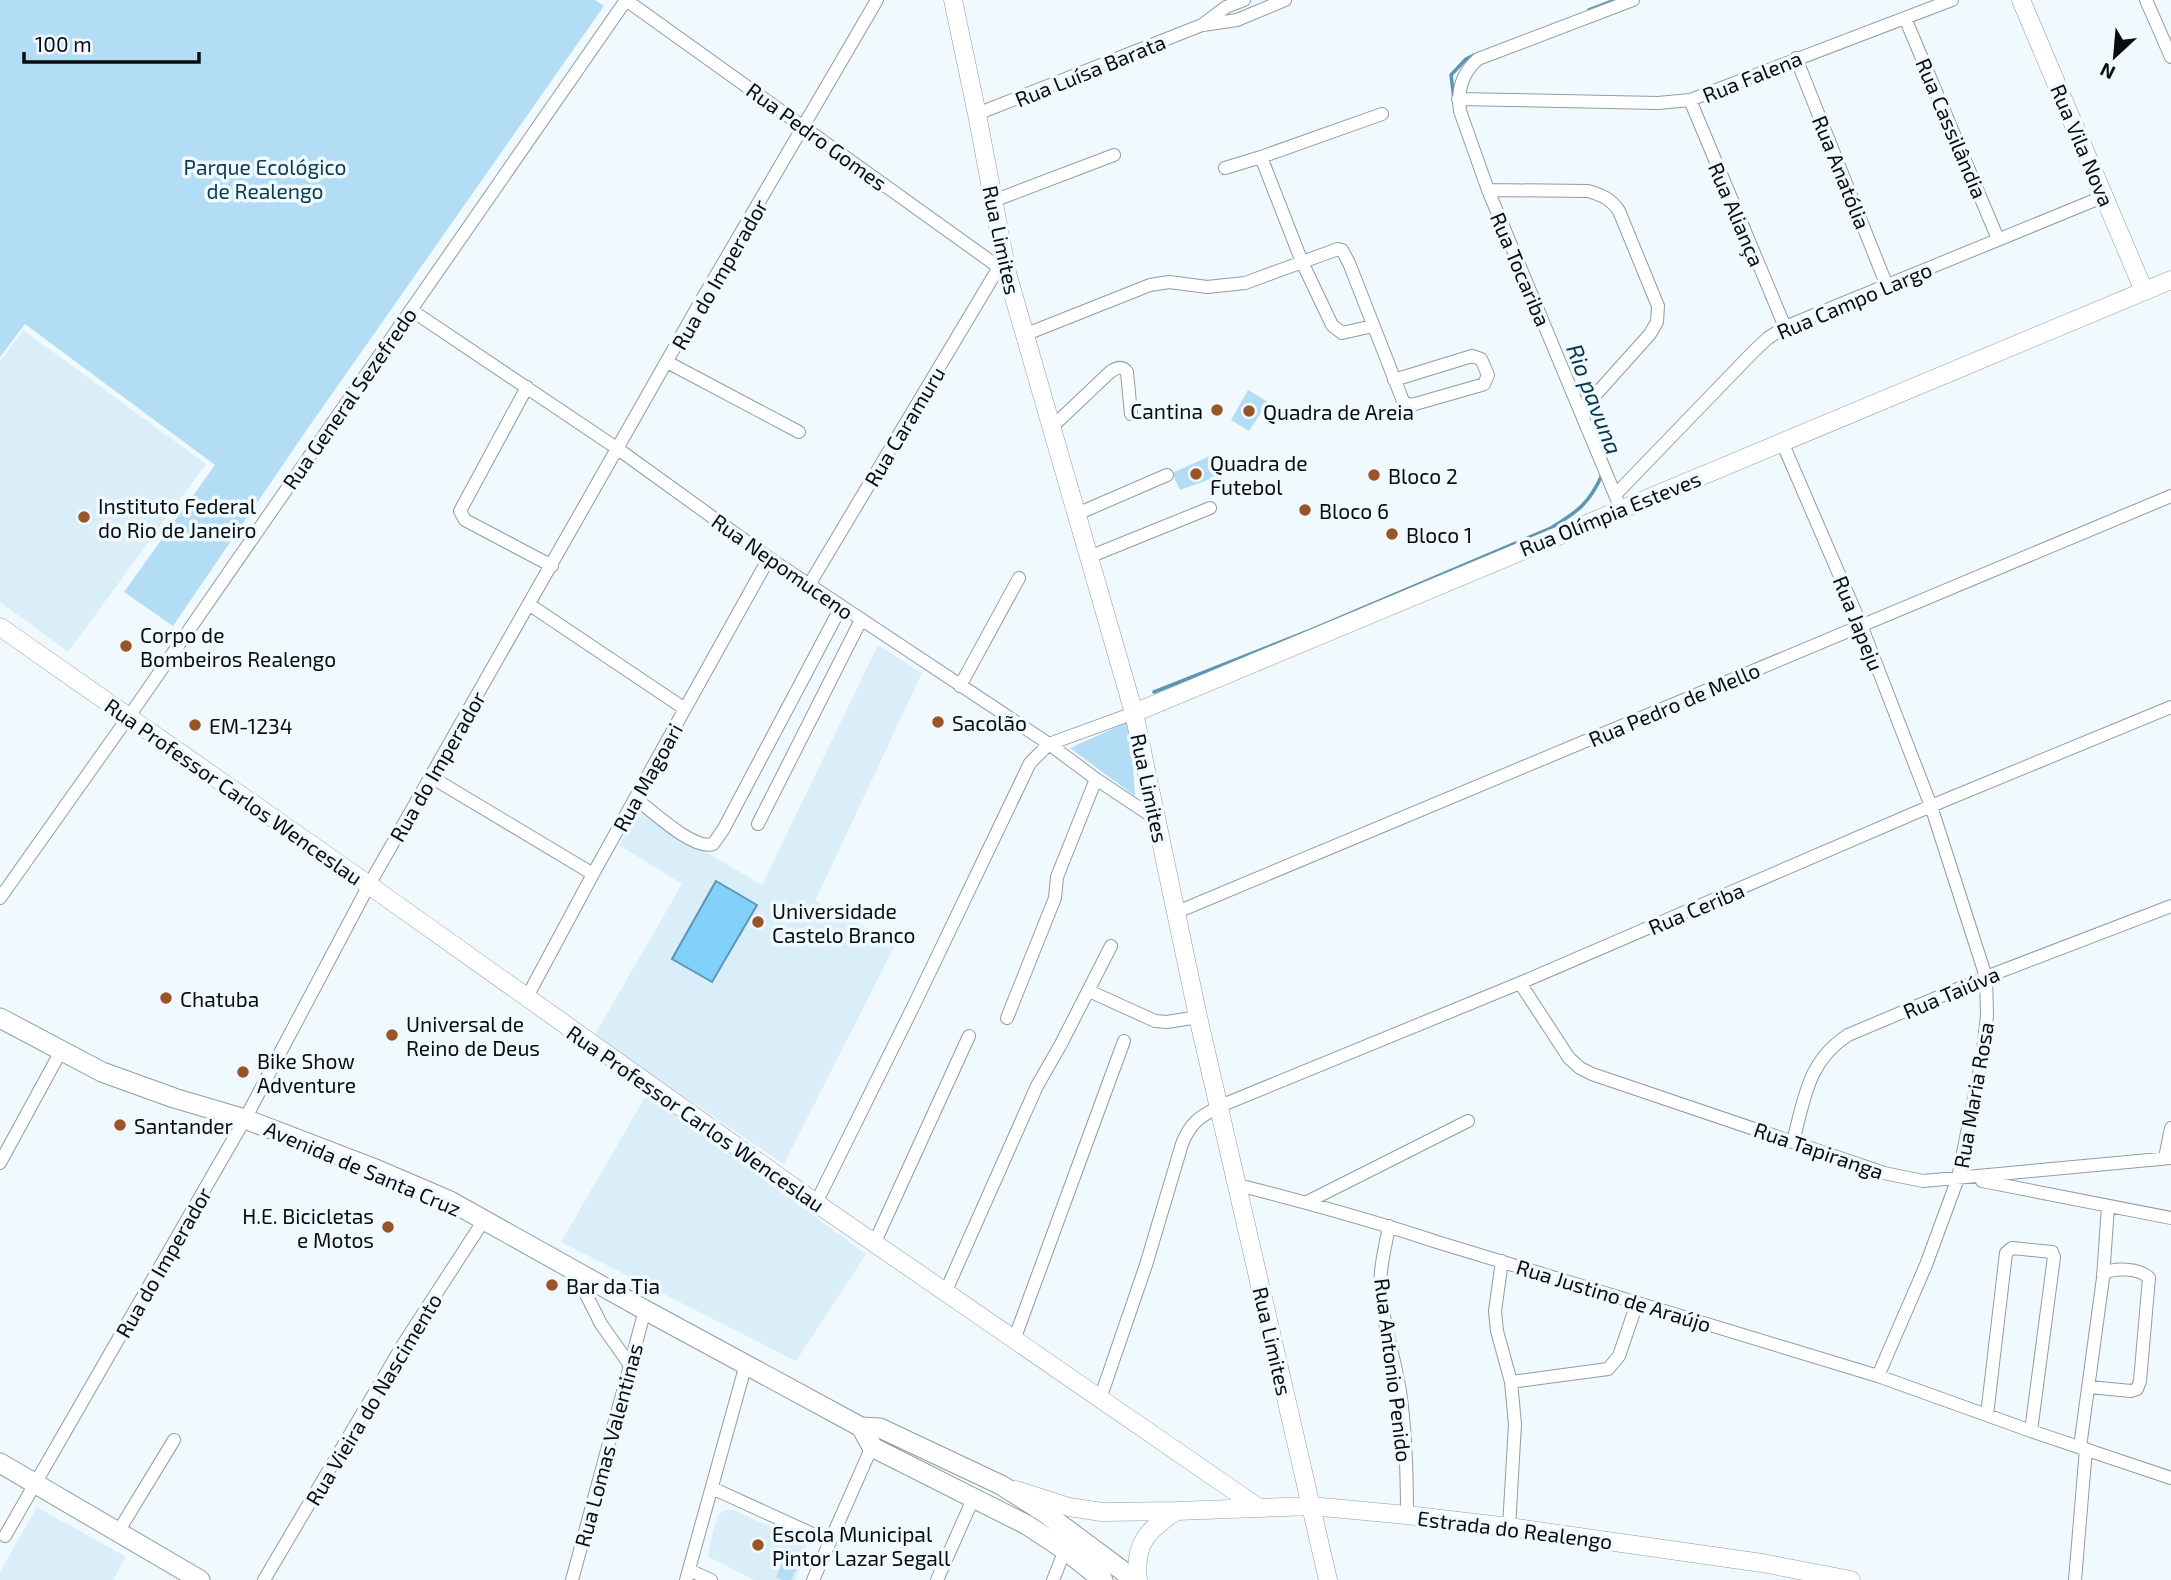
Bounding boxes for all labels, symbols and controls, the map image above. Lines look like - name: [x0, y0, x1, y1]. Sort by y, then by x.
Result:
- scale bar: [24, 21, 200, 65]
- north arrow: [2080, 21, 2150, 91]
- street label: Rua Luísa Barata: [1011, 28, 1169, 112]
- text: 100 m: [35, 31, 92, 56]
- street label: Rua Falena: [1699, 45, 1805, 107]
- street label: Rua Cassilândia: [1911, 54, 1993, 202]
- text: N: [2096, 58, 2119, 85]
- street label: Rua Pedro Gomes: [742, 77, 892, 195]
- street label: Rua Vila Nova: [2046, 80, 2120, 210]
- street label: Rua Anatólia: [1808, 112, 1876, 232]
- park label: Parque Ecológico de Realengo: [184, 154, 346, 203]
- street label: Rua Aliança: [1702, 158, 1770, 271]
- street label: Rua Limites: [978, 183, 1026, 297]
- street label: Rua do Imperador: [666, 194, 772, 354]
- street label: Rua Tocariba: [1486, 208, 1556, 330]
- street label: Rua Campo Largo: [1773, 256, 1935, 344]
- street label: Rua General Sezefredo: [277, 302, 421, 494]
- water label: Rio pavuna: [1561, 340, 1629, 458]
- street label: Rua Caramuru: [858, 362, 950, 490]
- place label: Cantina: [1130, 398, 1203, 423]
- place label: Quadra de Areia: [1263, 399, 1414, 425]
- marker: Cantina: [1209, 402, 1225, 418]
- marker: Quadra de Areia: [1241, 403, 1257, 419]
- place label: Quadra de Futebol: [1210, 450, 1308, 499]
- place label: Bloco 2: [1388, 463, 1458, 488]
- street label: Rua Olímpia Esteves: [1516, 465, 1704, 561]
- marker: Quadra de Futebol: [1188, 466, 1204, 482]
- marker: Bloco 2: [1366, 467, 1382, 483]
- place label: Instituto Federal do Rio de Janeiro: [98, 493, 257, 542]
- place label: Bloco 6: [1319, 498, 1389, 523]
- marker: Bloco 6: [1297, 502, 1313, 518]
- street label: Rua Nepomuceno: [707, 508, 859, 624]
- marker: Instituto Federal do Rio de Janeiro: [76, 509, 92, 525]
- place label: Bloco 1: [1406, 522, 1472, 547]
- marker: Bloco 1: [1384, 526, 1400, 542]
- street label: Rua Japeju: [1828, 572, 1889, 674]
- place label: Corpo de Bombeiros Realengo: [140, 622, 336, 671]
- marker: Corpo de Bombeiros Realengo: [118, 638, 134, 654]
- street label: Rua Pedro de Mello: [1585, 657, 1763, 751]
- street label: Rua do Imperador: [384, 686, 490, 846]
- street label: Rua Professor Carlos Wenceslau: [100, 692, 368, 890]
- place label: Sacolão: [952, 710, 1027, 735]
- place label: EM-1234: [209, 713, 293, 738]
- marker: Sacolão: [930, 714, 946, 730]
- marker: EM-1234: [187, 717, 203, 733]
- street label: Rua Magoari: [607, 719, 687, 835]
- street label: Rua Limites: [1126, 731, 1174, 845]
- street label: Rua Ceriba: [1644, 877, 1748, 939]
- place label: Universidade Castelo Branco: [772, 898, 916, 947]
- marker: Universidade Castelo Branco: [750, 914, 766, 930]
- street label: Rua Taiúva: [1899, 961, 2003, 1023]
- place label: Chatuba: [180, 986, 259, 1011]
- marker: Chatuba: [158, 990, 174, 1006]
- place label: Universal de Reino de Deus: [406, 1011, 540, 1060]
- street label: Rua Professor Carlos Wenceslau: [562, 1019, 830, 1217]
- street label: Rua Maria Rosa: [1948, 1020, 1998, 1170]
- marker: Universal de Reino de Deus: [384, 1027, 400, 1043]
- place label: Bike Show Adventure: [257, 1048, 356, 1097]
- marker: Bike Show Adventure: [235, 1064, 251, 1080]
- place label: Santander: [134, 1113, 234, 1138]
- street label: Avenida de Santa Cruz: [261, 1115, 465, 1221]
- street label: Rua Tapiranga: [1751, 1116, 1887, 1184]
- marker: Santander: [112, 1117, 128, 1133]
- street label: Rua do Imperador: [110, 1182, 216, 1342]
- place label: H.E. Bicicletas e Motos: [242, 1203, 374, 1252]
- marker: H.E. Bicicletas e Motos: [380, 1219, 396, 1235]
- street label: Rua Justino de Araújo: [1513, 1253, 1714, 1337]
- place label: Bar da Tia: [566, 1273, 660, 1298]
- marker: Bar da Tia: [544, 1277, 560, 1293]
- street label: Rua Antonio Penido: [1370, 1277, 1418, 1463]
- street label: Rua Limites: [1248, 1284, 1298, 1398]
- street label: Rua Vieira do Nascimento: [300, 1289, 446, 1509]
- street label: Rua Lomas Valentinas: [569, 1341, 647, 1549]
- street label: Estrada do Realengo: [1416, 1505, 1614, 1553]
- place label: Escola Municipal Pintor Lazar Segall: [772, 1521, 951, 1570]
- marker: Escola Municipal Pintor Lazar Segall: [750, 1537, 766, 1553]

